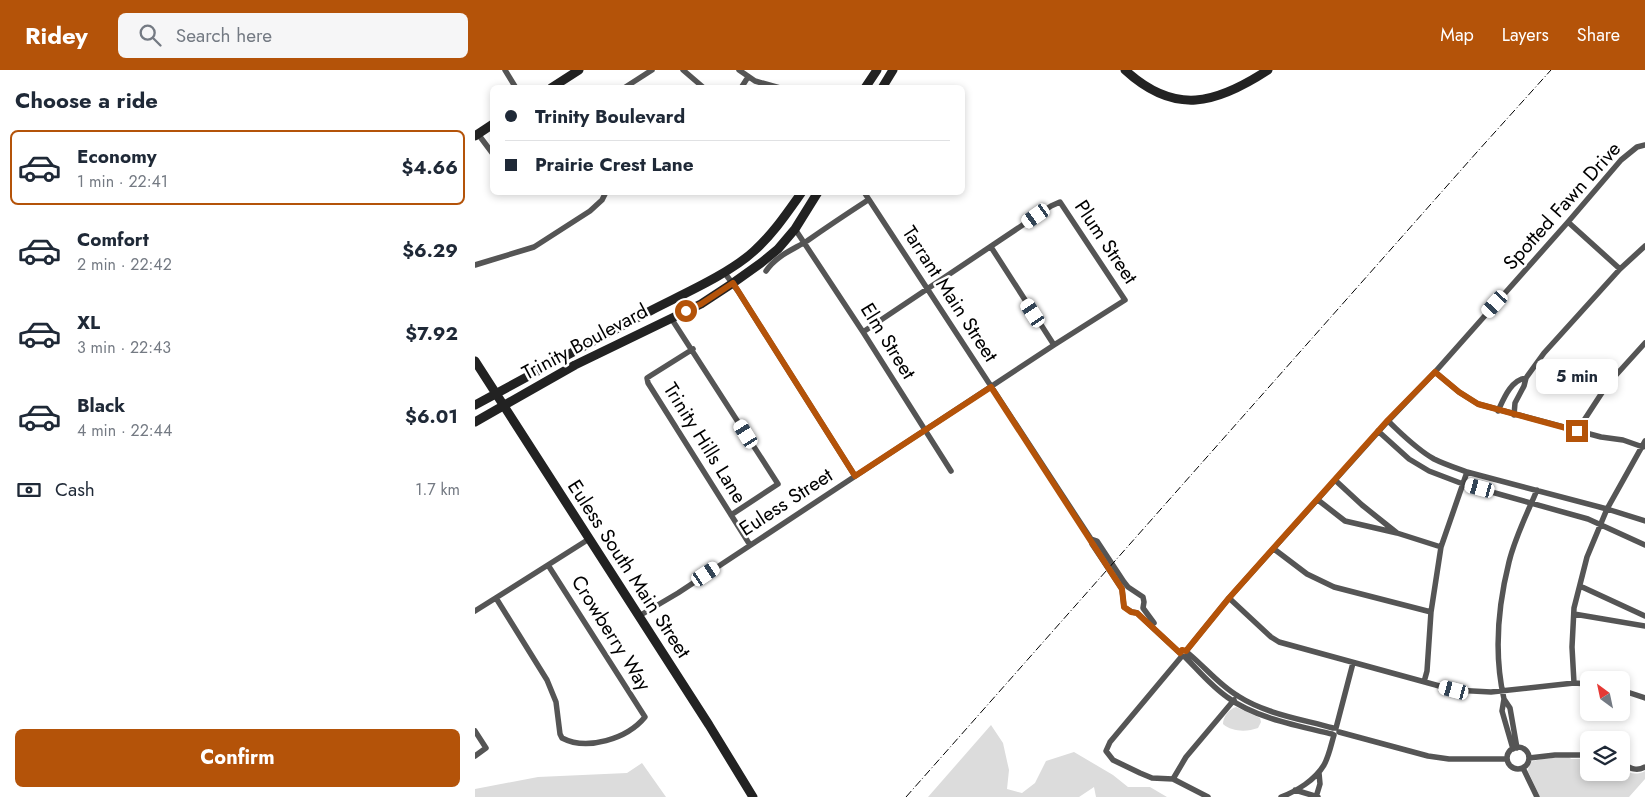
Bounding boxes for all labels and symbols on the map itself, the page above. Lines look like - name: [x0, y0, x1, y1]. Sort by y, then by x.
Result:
- street label: Spotted Fawn Drive: [1496, 135, 1628, 277]
- street label: Plum Street: [1067, 194, 1145, 290]
- car: [1019, 201, 1052, 231]
- street label: Tarrant Main Street: [895, 220, 1005, 368]
- car: [1479, 288, 1510, 320]
- car: [1018, 296, 1047, 330]
- street label: Trinity Boulevard: [517, 297, 653, 387]
- street label: Elm Street: [853, 297, 923, 385]
- route start: [675, 300, 697, 322]
- callout: 5 min: [1536, 358, 1618, 394]
- street label: Trinity Hills Lane: [656, 377, 754, 509]
- car: [731, 417, 760, 451]
- route end: [1566, 420, 1588, 442]
- street label: Euless Street: [734, 461, 839, 543]
- street label: Euless South Main Street: [560, 474, 698, 664]
- car: [1463, 477, 1496, 499]
- car: [689, 559, 722, 589]
- street label: Crowberry Way: [564, 570, 658, 697]
- north arrow: [1580, 671, 1630, 721]
- car: [1437, 679, 1470, 701]

